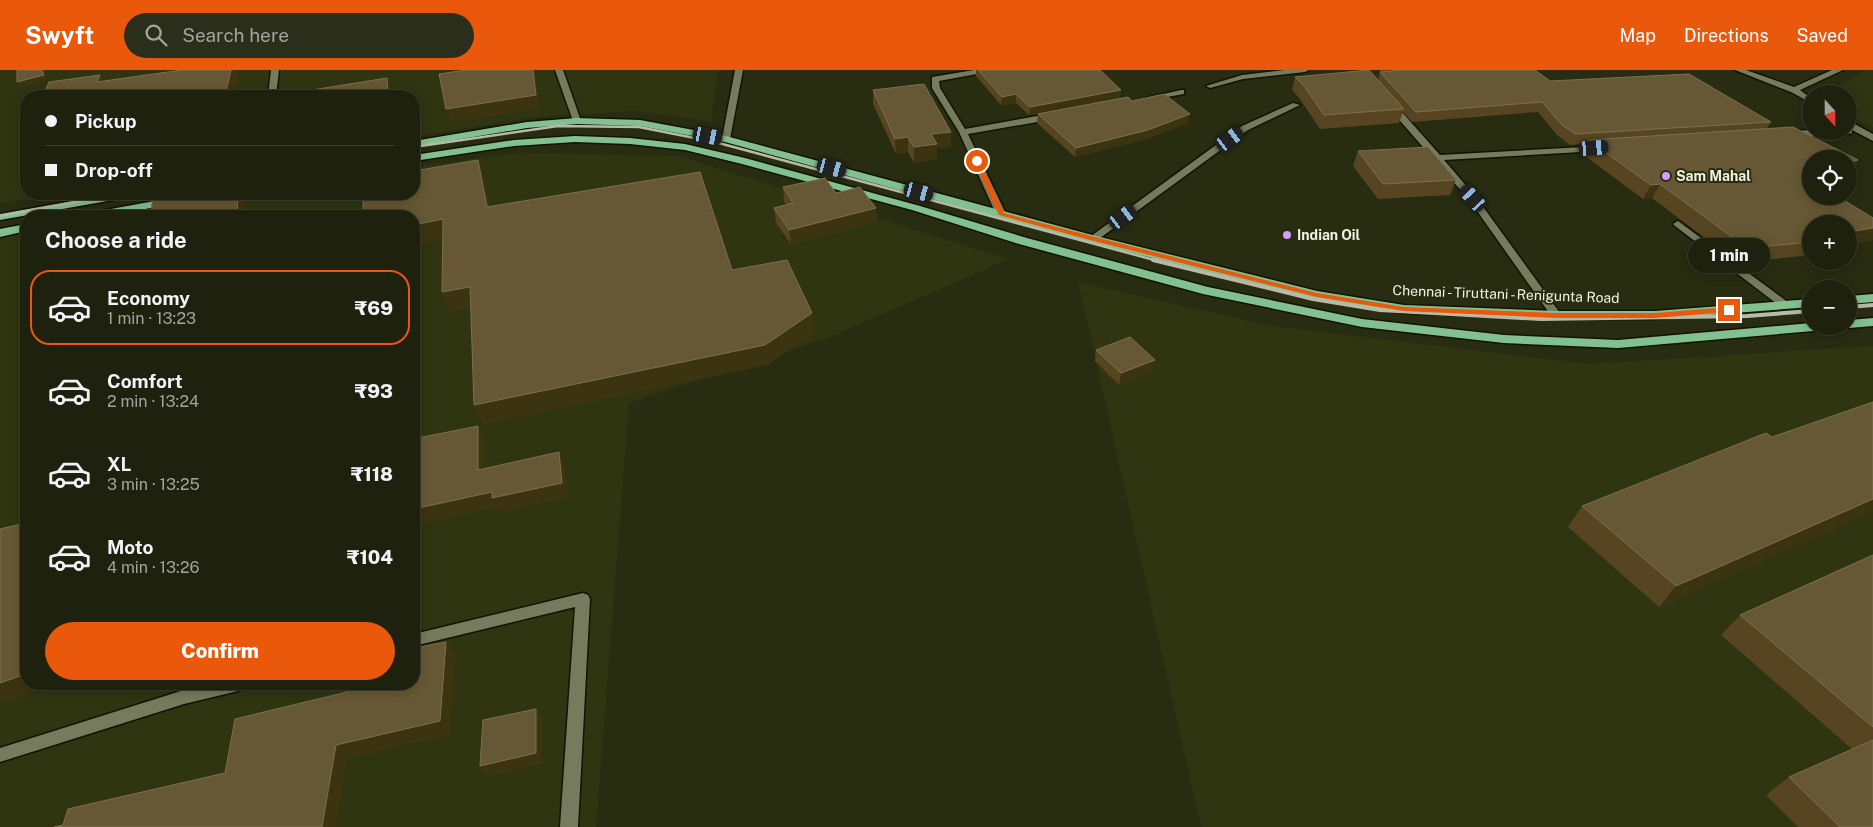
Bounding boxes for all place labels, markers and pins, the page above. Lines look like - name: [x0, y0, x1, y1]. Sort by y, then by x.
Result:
- place label: Sam Mahal: [1676, 168, 1751, 184]
- marker: Sam Mahal: [1660, 170, 1672, 182]
- place label: Indian Oil: [1297, 227, 1361, 243]
- marker: Indian Oil: [1281, 229, 1293, 241]

